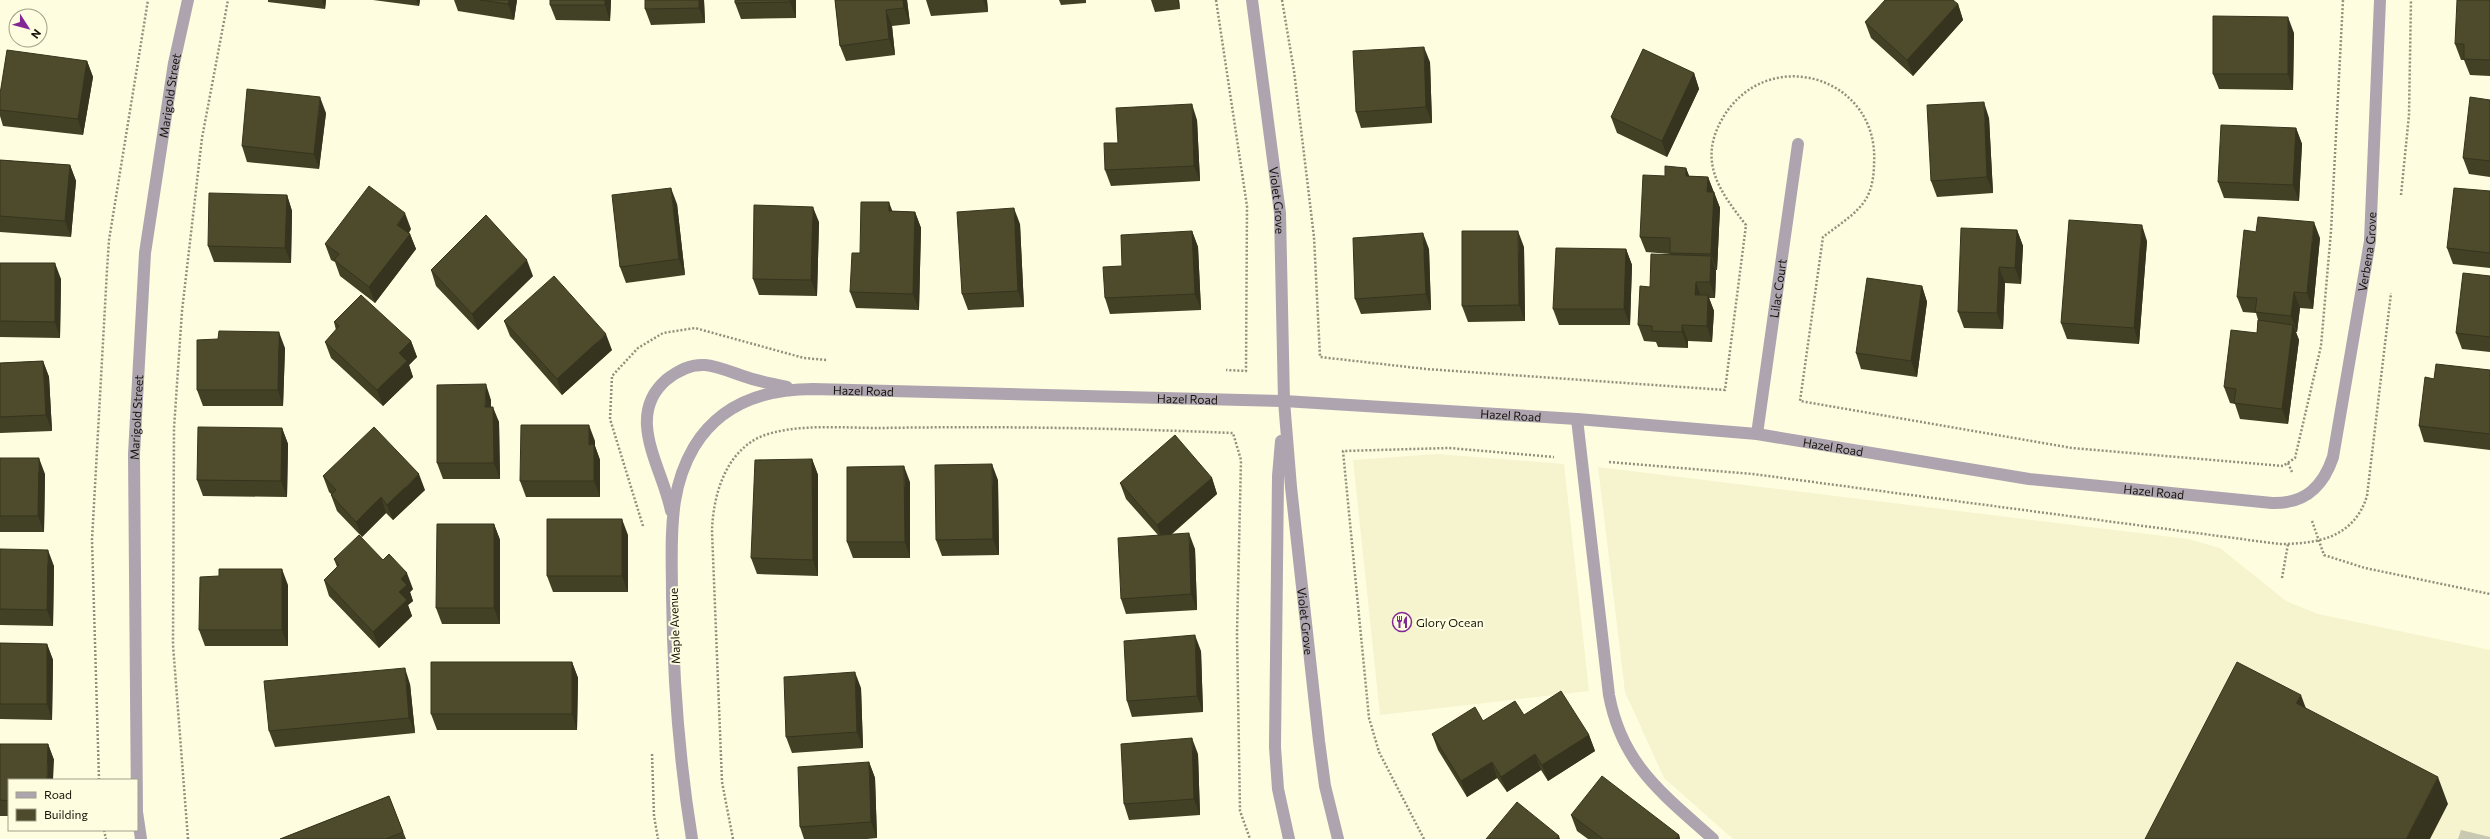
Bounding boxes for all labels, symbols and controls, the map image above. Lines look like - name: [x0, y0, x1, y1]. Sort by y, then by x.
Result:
- north arrow: [8, 8, 48, 48]
- text: N: [29, 27, 44, 41]
- street label: Marigold Street: [156, 52, 183, 139]
- street label: Violet Grove: [1267, 166, 1287, 234]
- street label: Verbena Grove: [2354, 212, 2378, 293]
- street label: Lilac Court: [1766, 258, 1789, 319]
- street label: Marigold Street: [127, 374, 145, 460]
- street label: Hazel Road: [833, 383, 894, 398]
- street label: Hazel Road: [1157, 391, 1218, 406]
- street label: Hazel Road: [1480, 406, 1542, 424]
- street label: Hazel Road: [1802, 435, 1864, 458]
- street label: Hazel Road: [2123, 481, 2185, 501]
- street label: Violet Grove: [1295, 587, 1316, 655]
- street label: Maple Avenue: [666, 588, 682, 664]
- restaurant icon: Glory Ocean: [1391, 611, 1413, 633]
- place label: Glory Ocean: [1416, 615, 1484, 629]
- legend: [8, 779, 138, 831]
- text: Road: [44, 787, 72, 801]
- text: Building: [44, 807, 88, 821]

